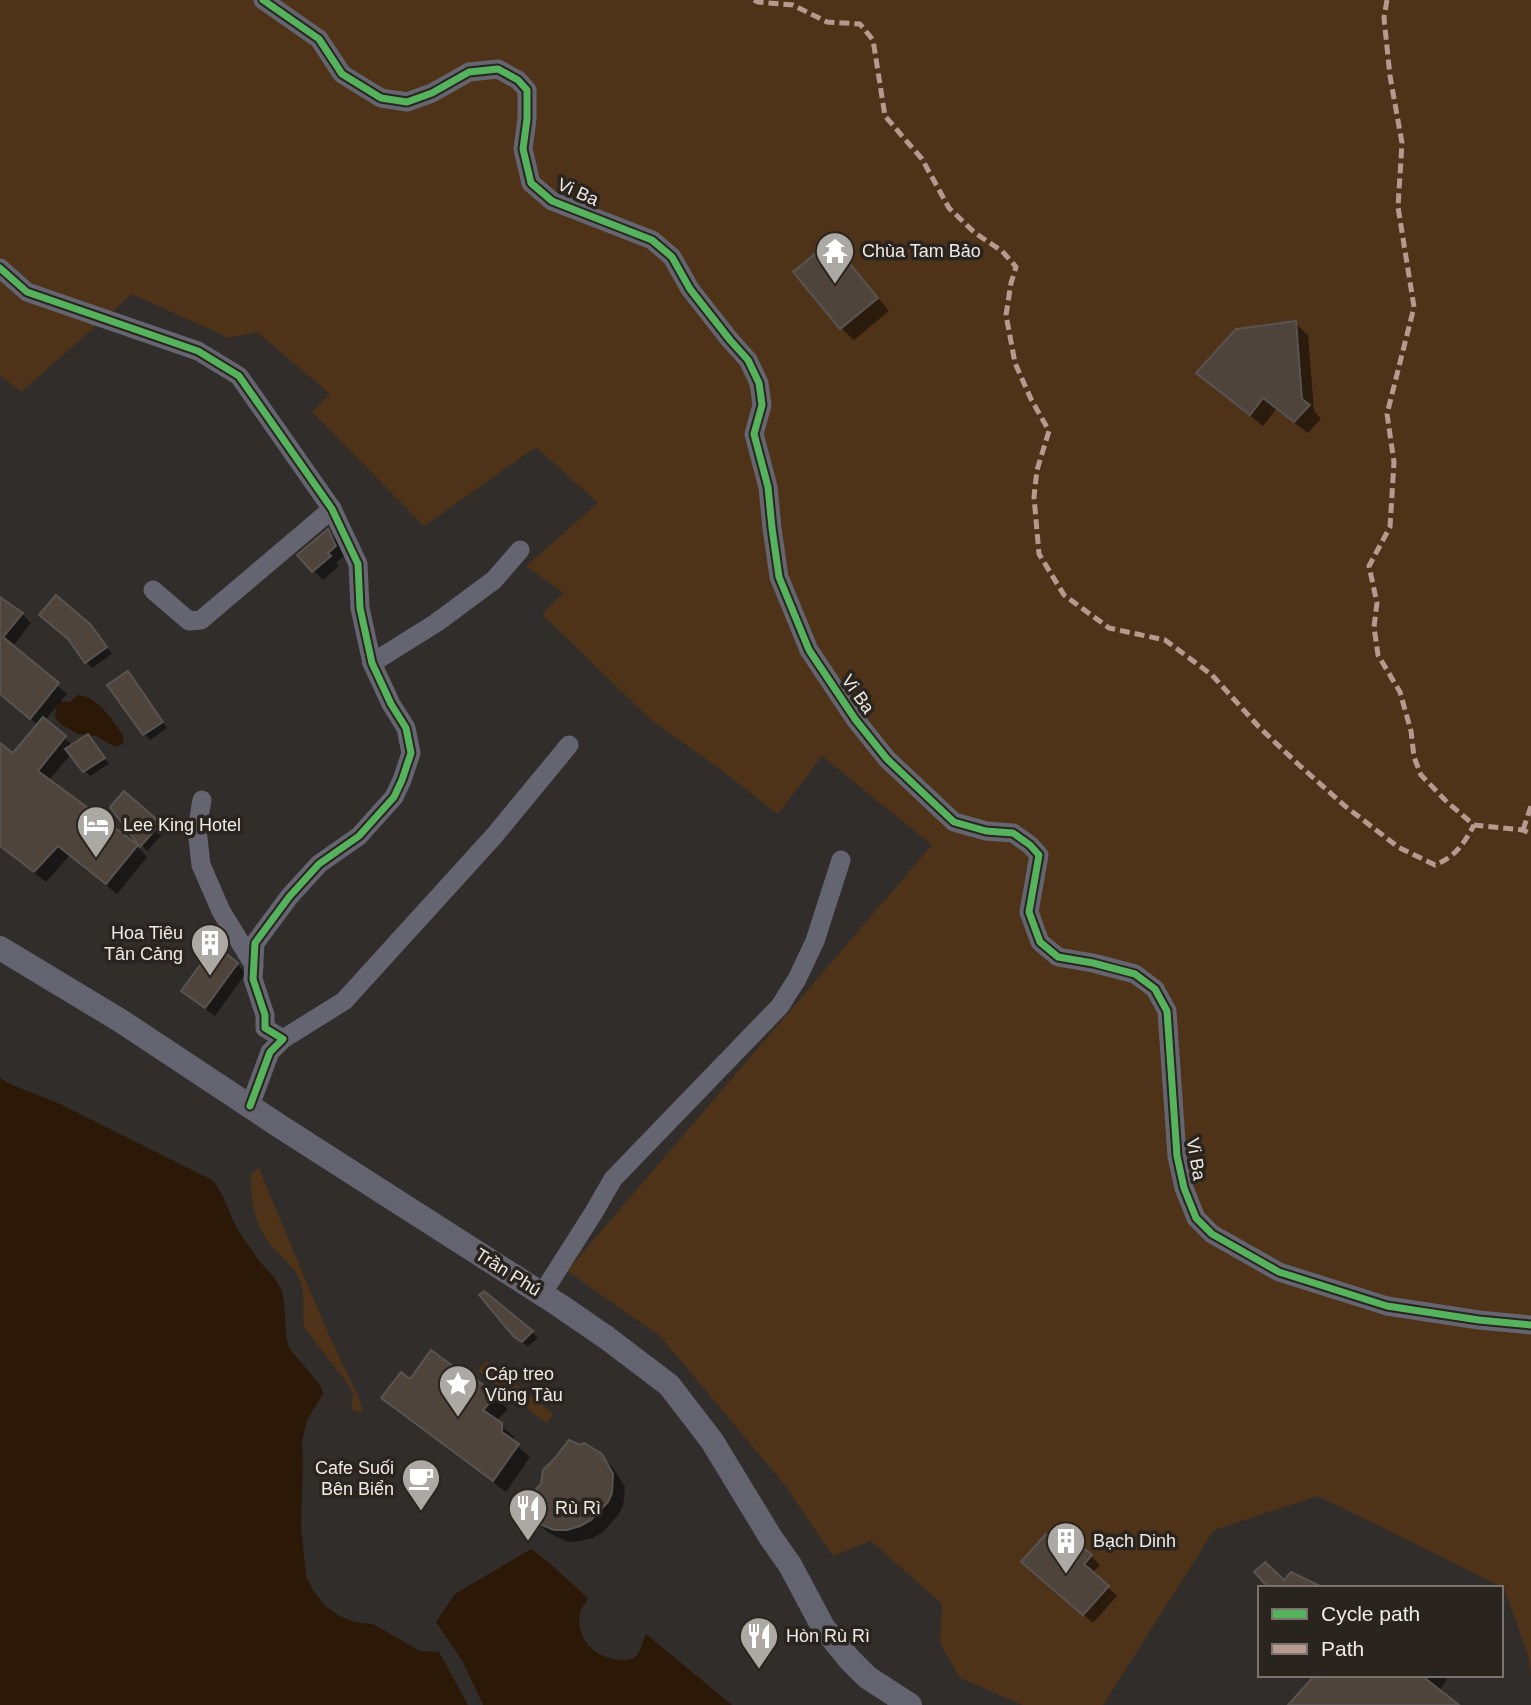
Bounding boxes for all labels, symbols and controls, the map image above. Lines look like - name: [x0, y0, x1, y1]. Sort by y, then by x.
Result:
- street label: Vi Ba: [554, 174, 602, 210]
- temple icon: Chùa Tam Bảo: [814, 230, 856, 285]
- place label: Chùa Tam Bảo: [862, 241, 981, 261]
- street label: Vi Ba: [838, 671, 879, 718]
- hotel icon: Lee King Hotel: [75, 804, 117, 859]
- place label: Lee King Hotel: [123, 815, 241, 835]
- building icon: Hoa Tiêu Tân Cảng: [189, 922, 231, 977]
- place label: Hoa Tiêu Tân Cảng: [104, 923, 183, 964]
- street label: Vi Ba: [1182, 1136, 1210, 1183]
- street label: Trần Phú: [472, 1244, 544, 1300]
- place icon: Cáp treo Vũng Tàu: [437, 1363, 479, 1418]
- place label: Cáp treo Vũng Tàu: [485, 1364, 563, 1405]
- cafe icon: Cafe Suối Bên Biển: [400, 1457, 442, 1512]
- place label: Cafe Suối Bên Biển: [315, 1458, 394, 1499]
- restaurant icon: Rù Rì: [507, 1487, 549, 1542]
- place label: Rù Rì: [555, 1498, 601, 1518]
- building icon: Bạch Dinh: [1045, 1520, 1087, 1575]
- place label: Bạch Dinh: [1093, 1531, 1176, 1551]
- legend: [1258, 1586, 1503, 1677]
- text: Cycle path: [1321, 1602, 1420, 1625]
- restaurant icon: Hòn Rù Rì: [738, 1615, 780, 1670]
- place label: Hòn Rù Rì: [786, 1626, 870, 1646]
- text: Path: [1321, 1637, 1364, 1660]

